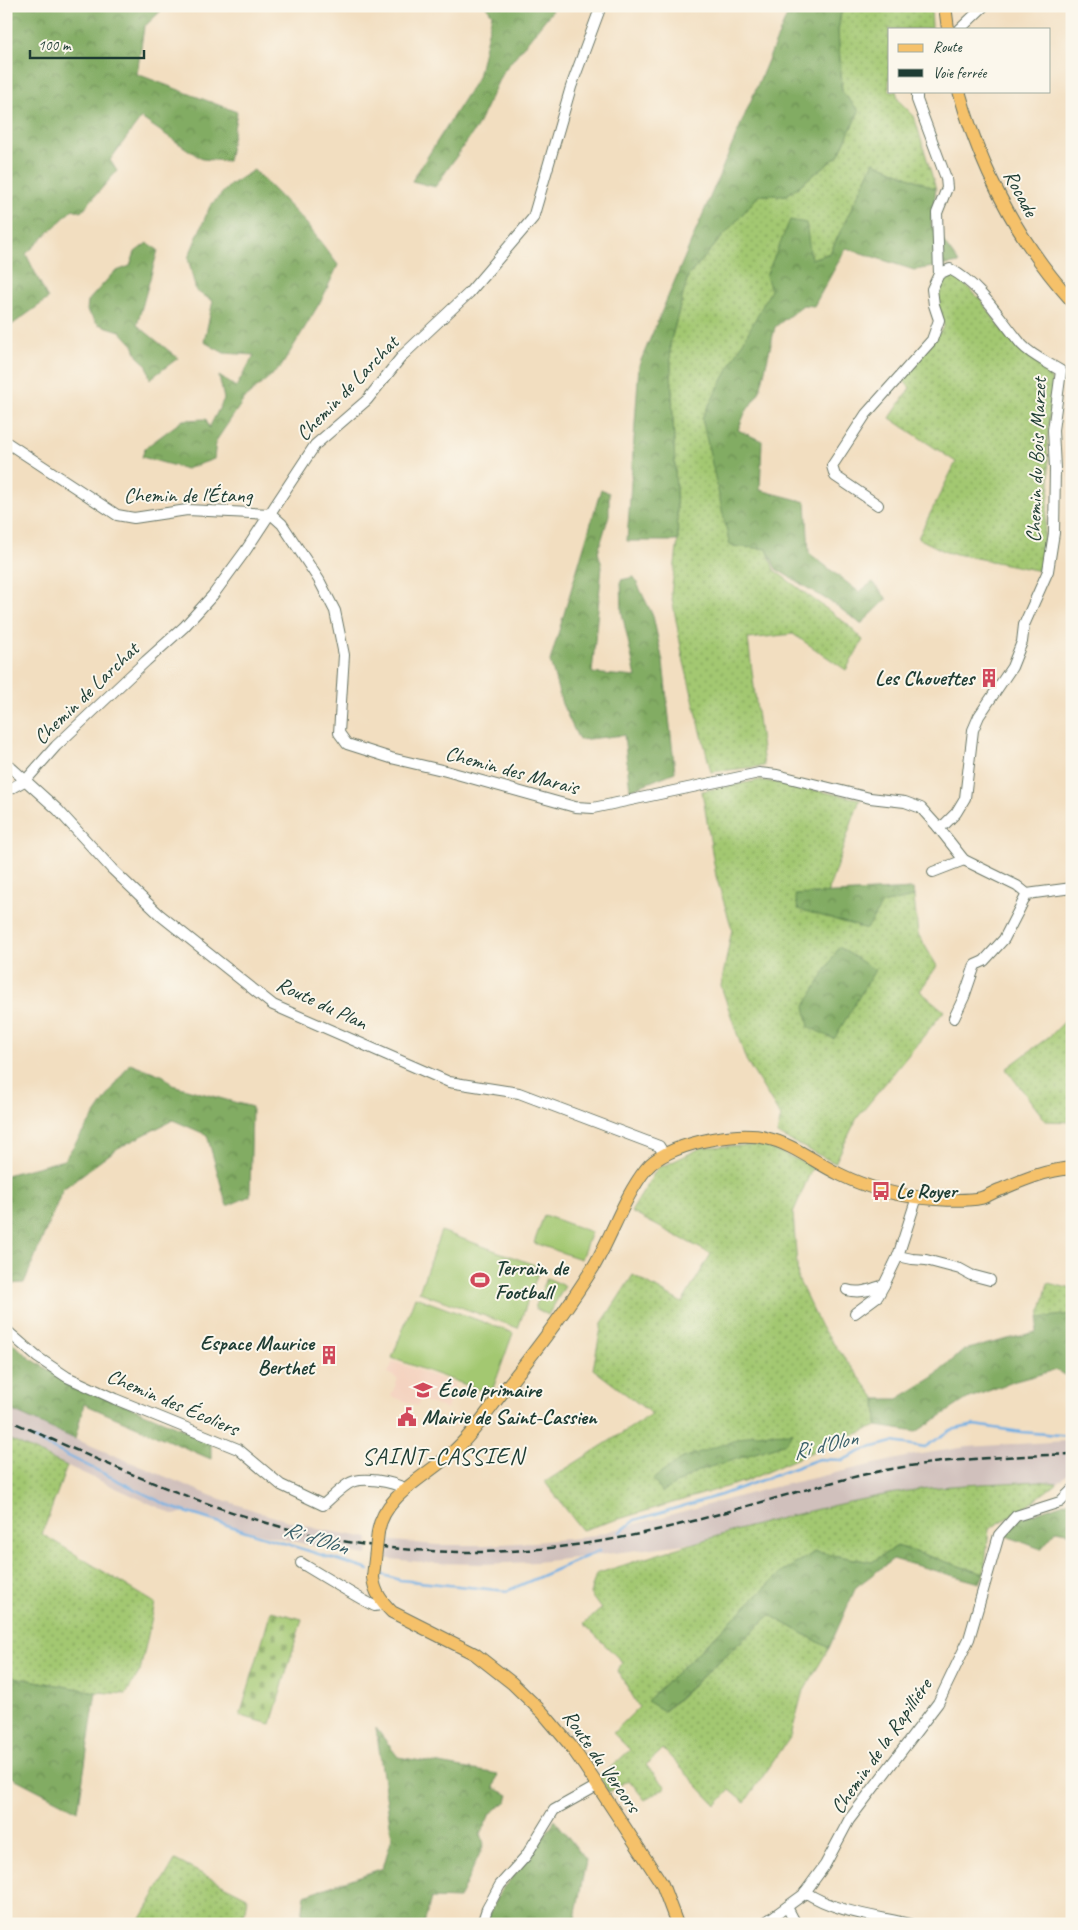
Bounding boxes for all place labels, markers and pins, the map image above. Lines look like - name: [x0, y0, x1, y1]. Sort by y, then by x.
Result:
- place label: Les Chouettes: [875, 665, 977, 691]
- building icon: Les Chouettes: [978, 667, 1000, 689]
- place label: Le Royer: [896, 1178, 959, 1204]
- bus stop icon: Le Royer: [870, 1180, 892, 1202]
- place label: Terrain de Football: [495, 1255, 570, 1305]
- sports icon: Terrain de Football: [469, 1269, 491, 1291]
- place label: Espace Maurice Berthet: [200, 1330, 316, 1380]
- building icon: Espace Maurice Berthet: [318, 1344, 340, 1366]
- place label: École primaire: [438, 1377, 543, 1403]
- school or university icon: École primaire: [412, 1379, 434, 1401]
- place label: Mairie de Saint-Cassien: [422, 1404, 598, 1430]
- public building icon: Mairie de Saint-Cassien: [396, 1406, 418, 1428]

